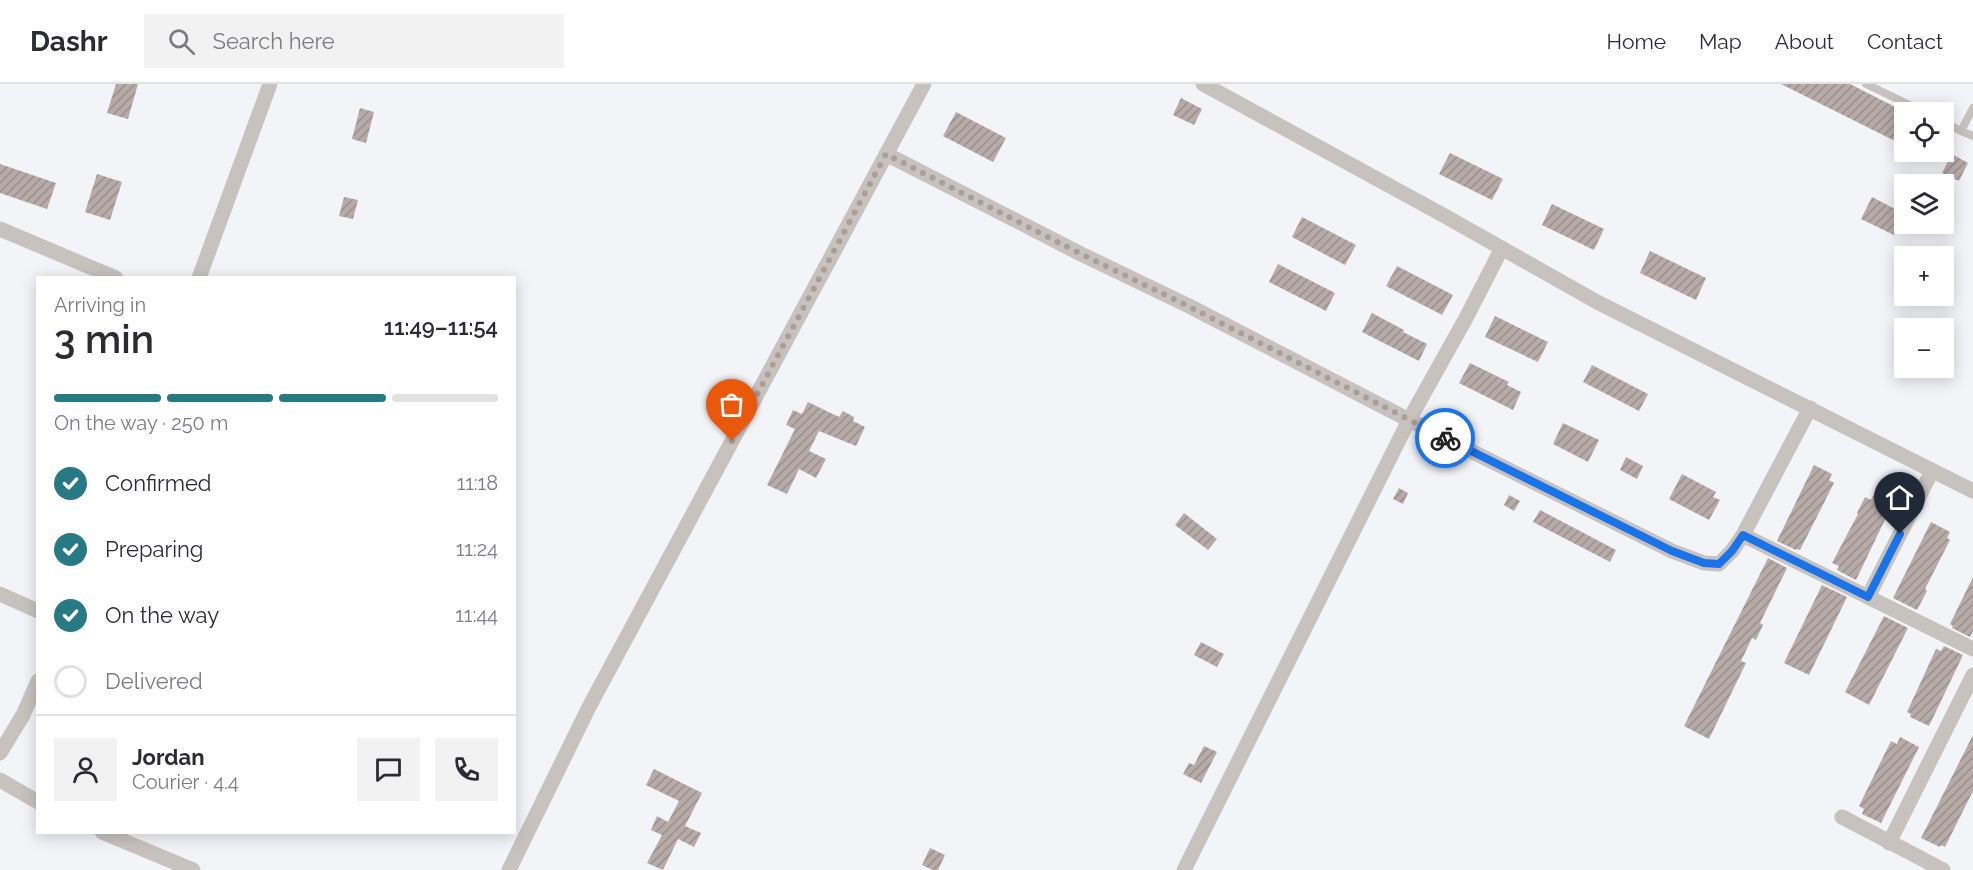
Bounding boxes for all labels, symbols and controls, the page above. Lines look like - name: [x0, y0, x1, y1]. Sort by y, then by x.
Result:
- search box: [144, 14, 564, 68]
- text: Dashr: [30, 25, 108, 58]
- icon: search: [165, 25, 198, 58]
- text: Search here: [213, 28, 335, 54]
- text: Home: [1607, 29, 1666, 54]
- text: Map: [1699, 29, 1742, 54]
- text: About: [1775, 29, 1834, 54]
- text: Contact: [1867, 29, 1943, 54]
- map controls: [1894, 102, 1954, 378]
- button: locate: [1894, 102, 1954, 162]
- button: layers: [1894, 174, 1954, 234]
- button: +: [1894, 246, 1954, 306]
- text: Arriving in: [54, 293, 146, 317]
- text: 11:49–11:54: [384, 314, 498, 340]
- text: 3 min: [54, 316, 154, 362]
- button: −: [1894, 318, 1954, 378]
- pin: [706, 379, 757, 441]
- icon: bag: [715, 388, 748, 421]
- courier: [1415, 408, 1475, 468]
- text: On the way · 250 m: [54, 411, 228, 435]
- icon: bike: [1429, 422, 1462, 455]
- icon: check: [54, 467, 87, 500]
- text: Confirmed: [105, 470, 212, 496]
- text: 11:18: [457, 471, 498, 495]
- pin: [1874, 472, 1925, 534]
- icon: home: [1883, 481, 1916, 514]
- icon: check: [54, 533, 87, 566]
- text: Preparing: [105, 536, 203, 562]
- text: 11:24: [456, 537, 498, 561]
- icon: check: [54, 599, 87, 632]
- text: On the way: [105, 602, 219, 628]
- text: 11:44: [455, 603, 498, 627]
- text: Delivered: [105, 668, 203, 694]
- button: person: [54, 738, 117, 801]
- button: chat: [357, 738, 420, 801]
- button: phone: [435, 738, 498, 801]
- text: Jordan: [132, 744, 204, 770]
- text: Courier · 4.4: [132, 770, 239, 794]

